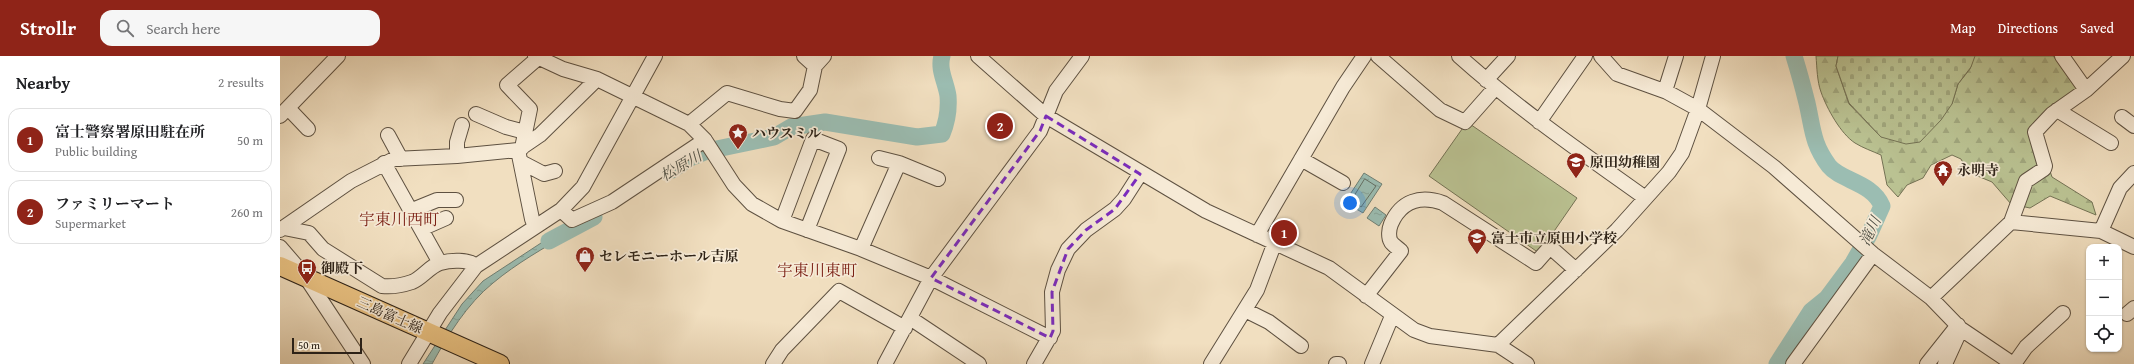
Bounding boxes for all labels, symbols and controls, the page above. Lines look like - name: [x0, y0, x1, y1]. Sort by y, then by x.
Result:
- search box: [100, 10, 380, 46]
- text: Strollr: [20, 14, 76, 42]
- icon: search: [114, 17, 136, 39]
- text: Search here: [146, 18, 220, 39]
- text: Map: [1950, 18, 1976, 38]
- text: Directions: [1998, 18, 2058, 38]
- text: Saved: [2080, 18, 2114, 38]
- text: Nearby: [16, 70, 70, 95]
- text: 2 results: [218, 73, 264, 92]
- pin: 2: [987, 111, 1013, 141]
- text: 富士警察署原田駐在所: [55, 121, 205, 142]
- place icon: ハウスミル: [727, 122, 749, 150]
- place label: ハウスミル: [752, 123, 822, 143]
- text: 1: [27, 131, 33, 150]
- text: 50 m: [237, 131, 263, 150]
- text: Public building: [55, 142, 137, 161]
- water label: 松原川: [656, 144, 707, 186]
- school or university icon: 原田幼稚園: [1565, 151, 1587, 179]
- place label: 原田幼稚園: [1590, 152, 1660, 172]
- temple icon: 永明寺: [1932, 159, 1954, 187]
- place label: 永明寺: [1957, 160, 1999, 180]
- text: ファミリーマート: [55, 193, 175, 214]
- your location: [1340, 193, 1360, 213]
- text: 2: [27, 203, 33, 222]
- text: 260 m: [231, 203, 263, 222]
- district label: 宇東川西町: [359, 207, 439, 231]
- water label: 滝川: [1854, 211, 1886, 249]
- text: Supermarket: [55, 214, 126, 233]
- pin: 1: [1271, 218, 1297, 248]
- school or university icon: 富士市立原田小学校: [1466, 227, 1488, 255]
- place label: 富士市立原田小学校: [1491, 228, 1617, 248]
- map controls: [2086, 244, 2122, 352]
- button: +: [2086, 244, 2122, 280]
- shop icon: セレモニーホール吉原: [574, 245, 596, 273]
- place label: セレモニーホール吉原: [599, 246, 739, 266]
- bus stop icon: 御殿下: [296, 257, 318, 285]
- place label: 御殿下: [321, 258, 363, 278]
- district label: 宇東川東町: [777, 258, 857, 282]
- button: −: [2086, 280, 2122, 316]
- street label: 三島富士線: [354, 292, 426, 338]
- button: locate: [2086, 316, 2122, 352]
- scale bar: [292, 336, 362, 355]
- text: 50 m: [298, 337, 320, 353]

